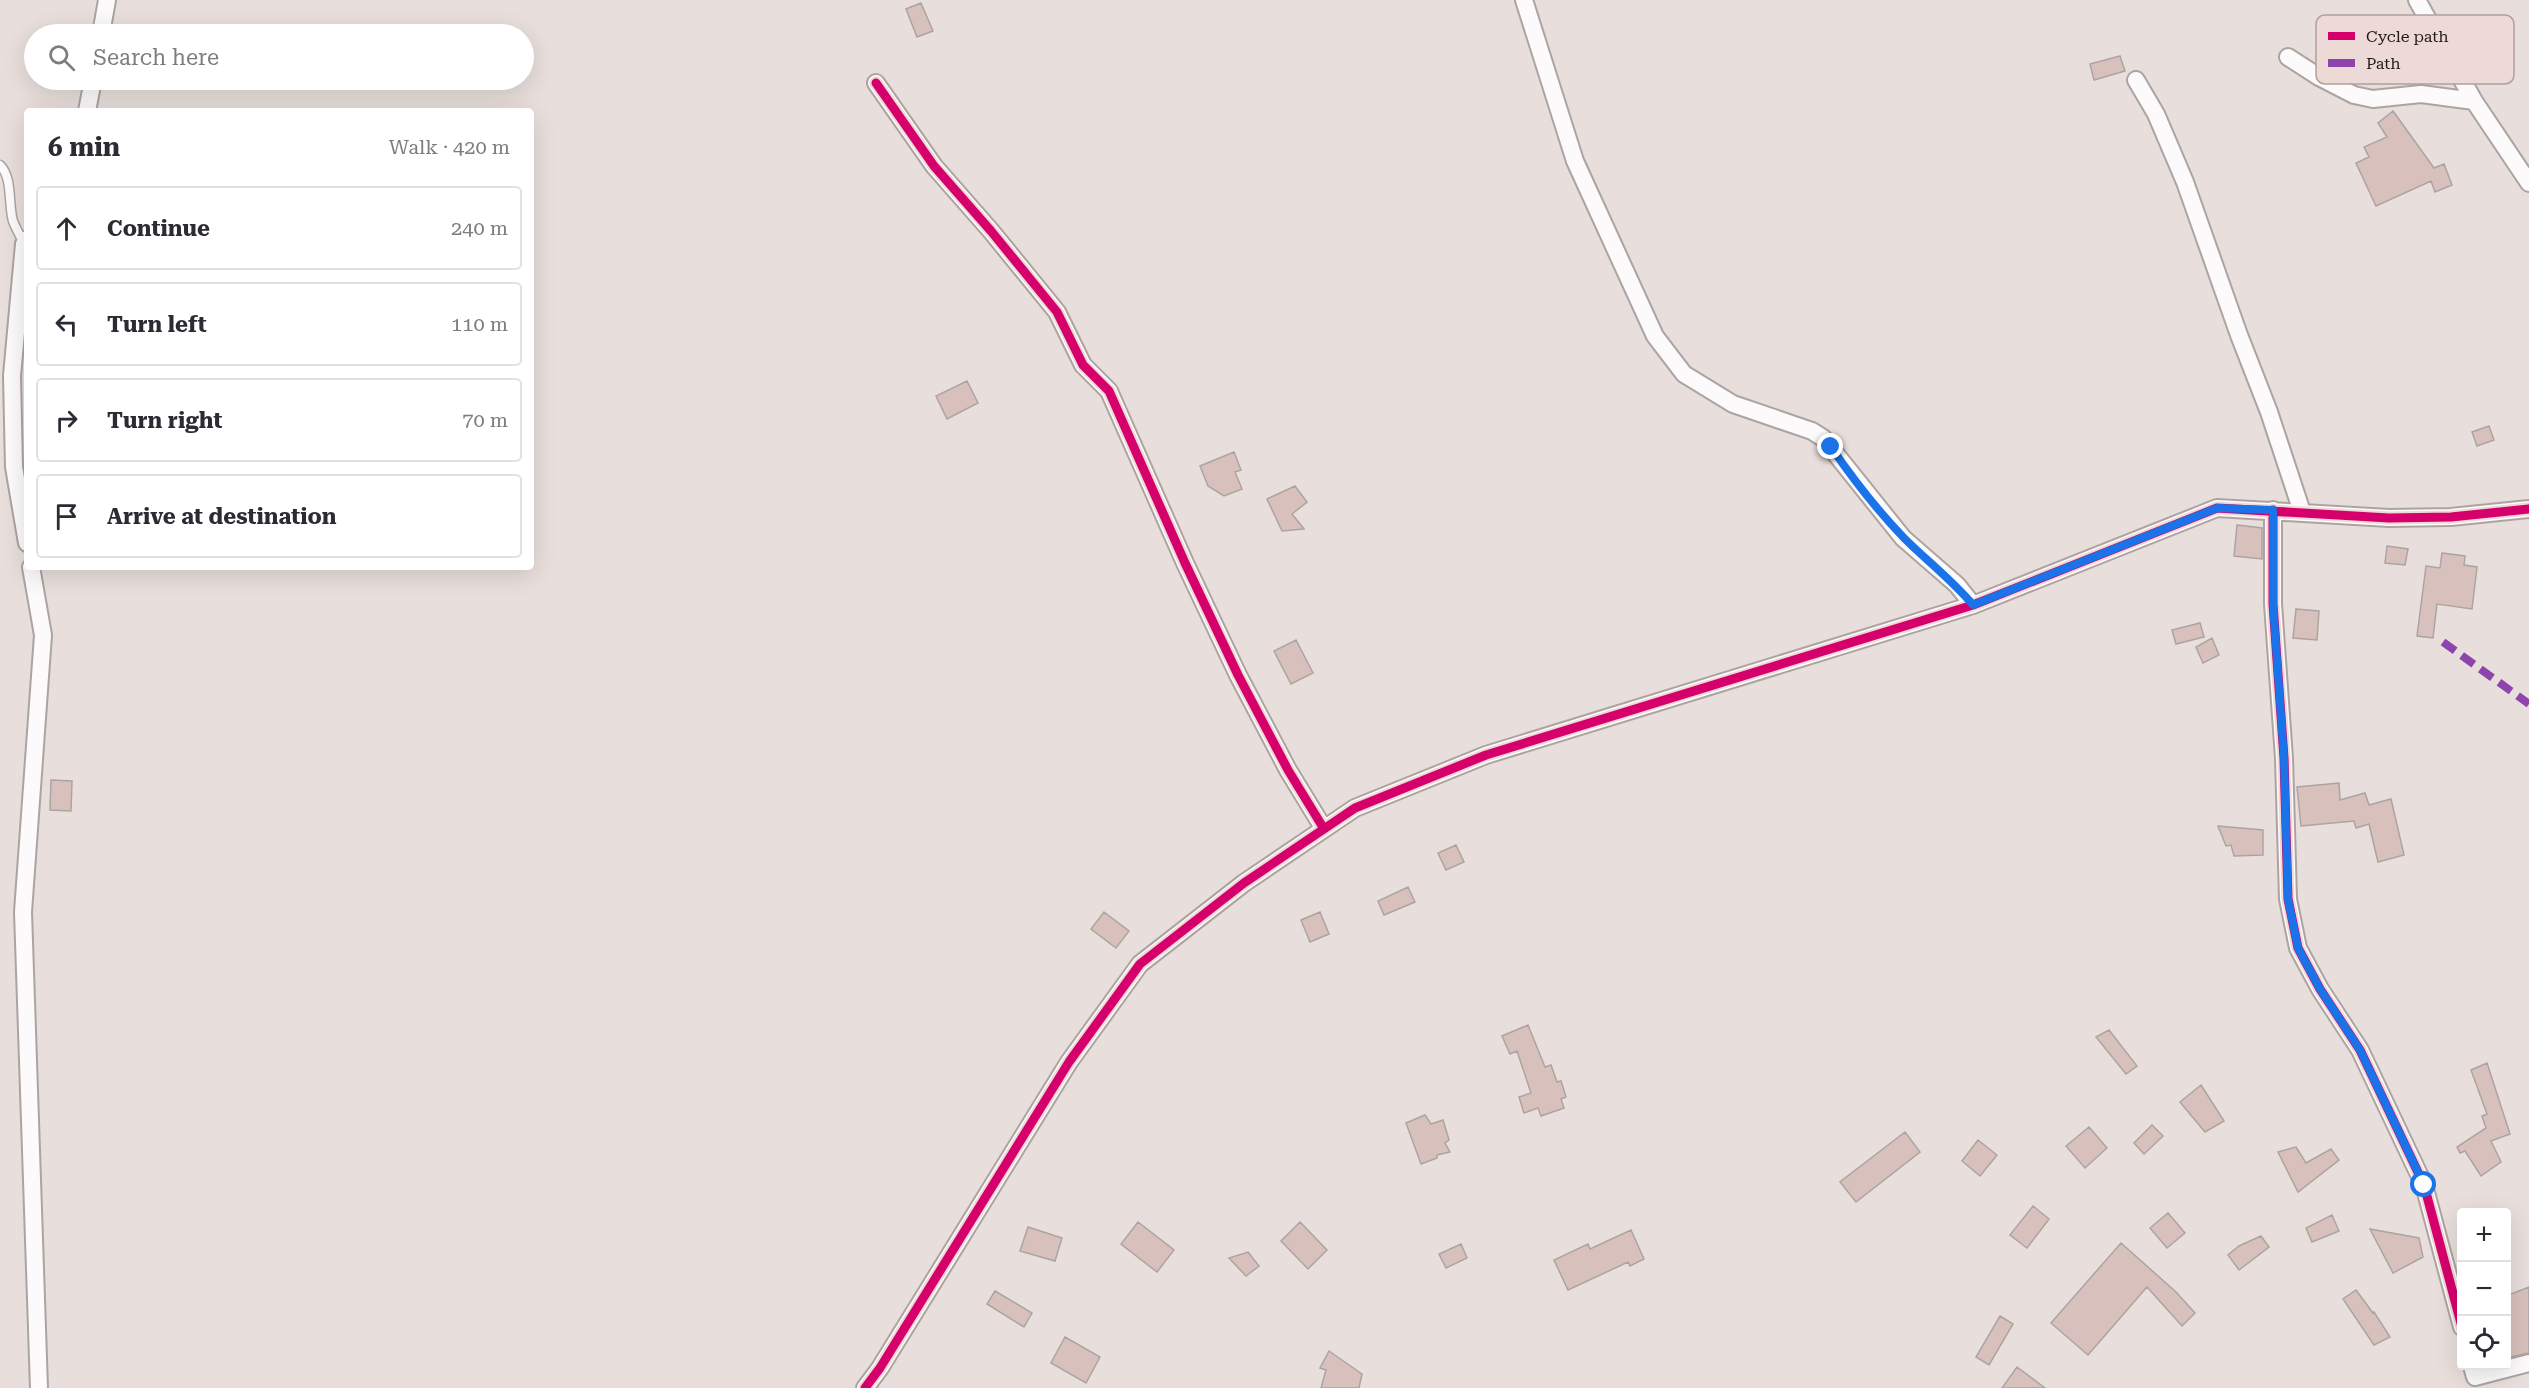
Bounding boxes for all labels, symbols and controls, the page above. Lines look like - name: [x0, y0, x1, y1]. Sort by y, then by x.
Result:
- legend: [2316, 15, 2514, 84]
- search box: [24, 24, 534, 90]
- text: Cycle path: [2366, 27, 2449, 46]
- icon: search: [45, 41, 78, 74]
- text: Search here: [93, 45, 219, 70]
- text: Path: [2366, 54, 2401, 73]
- text: 6 min: [48, 132, 120, 162]
- text: Walk · 420 m: [389, 135, 510, 159]
- icon: ahead: [50, 212, 83, 245]
- text: Continue: [107, 216, 210, 241]
- text: 240 m: [451, 216, 508, 240]
- icon: left: [50, 308, 83, 341]
- text: Turn left: [107, 312, 207, 337]
- text: 110 m: [451, 312, 508, 336]
- icon: right: [50, 404, 83, 437]
- text: Turn right: [107, 408, 222, 433]
- text: 70 m: [462, 408, 508, 432]
- route end: [1817, 433, 1843, 459]
- icon: arrive: [50, 500, 83, 533]
- text: Arrive at destination: [107, 504, 336, 529]
- route start: [2410, 1171, 2436, 1197]
- map controls: [2457, 1208, 2511, 1370]
- button: +: [2457, 1208, 2511, 1262]
- button: −: [2457, 1262, 2511, 1316]
- button: locate: [2457, 1316, 2511, 1370]

